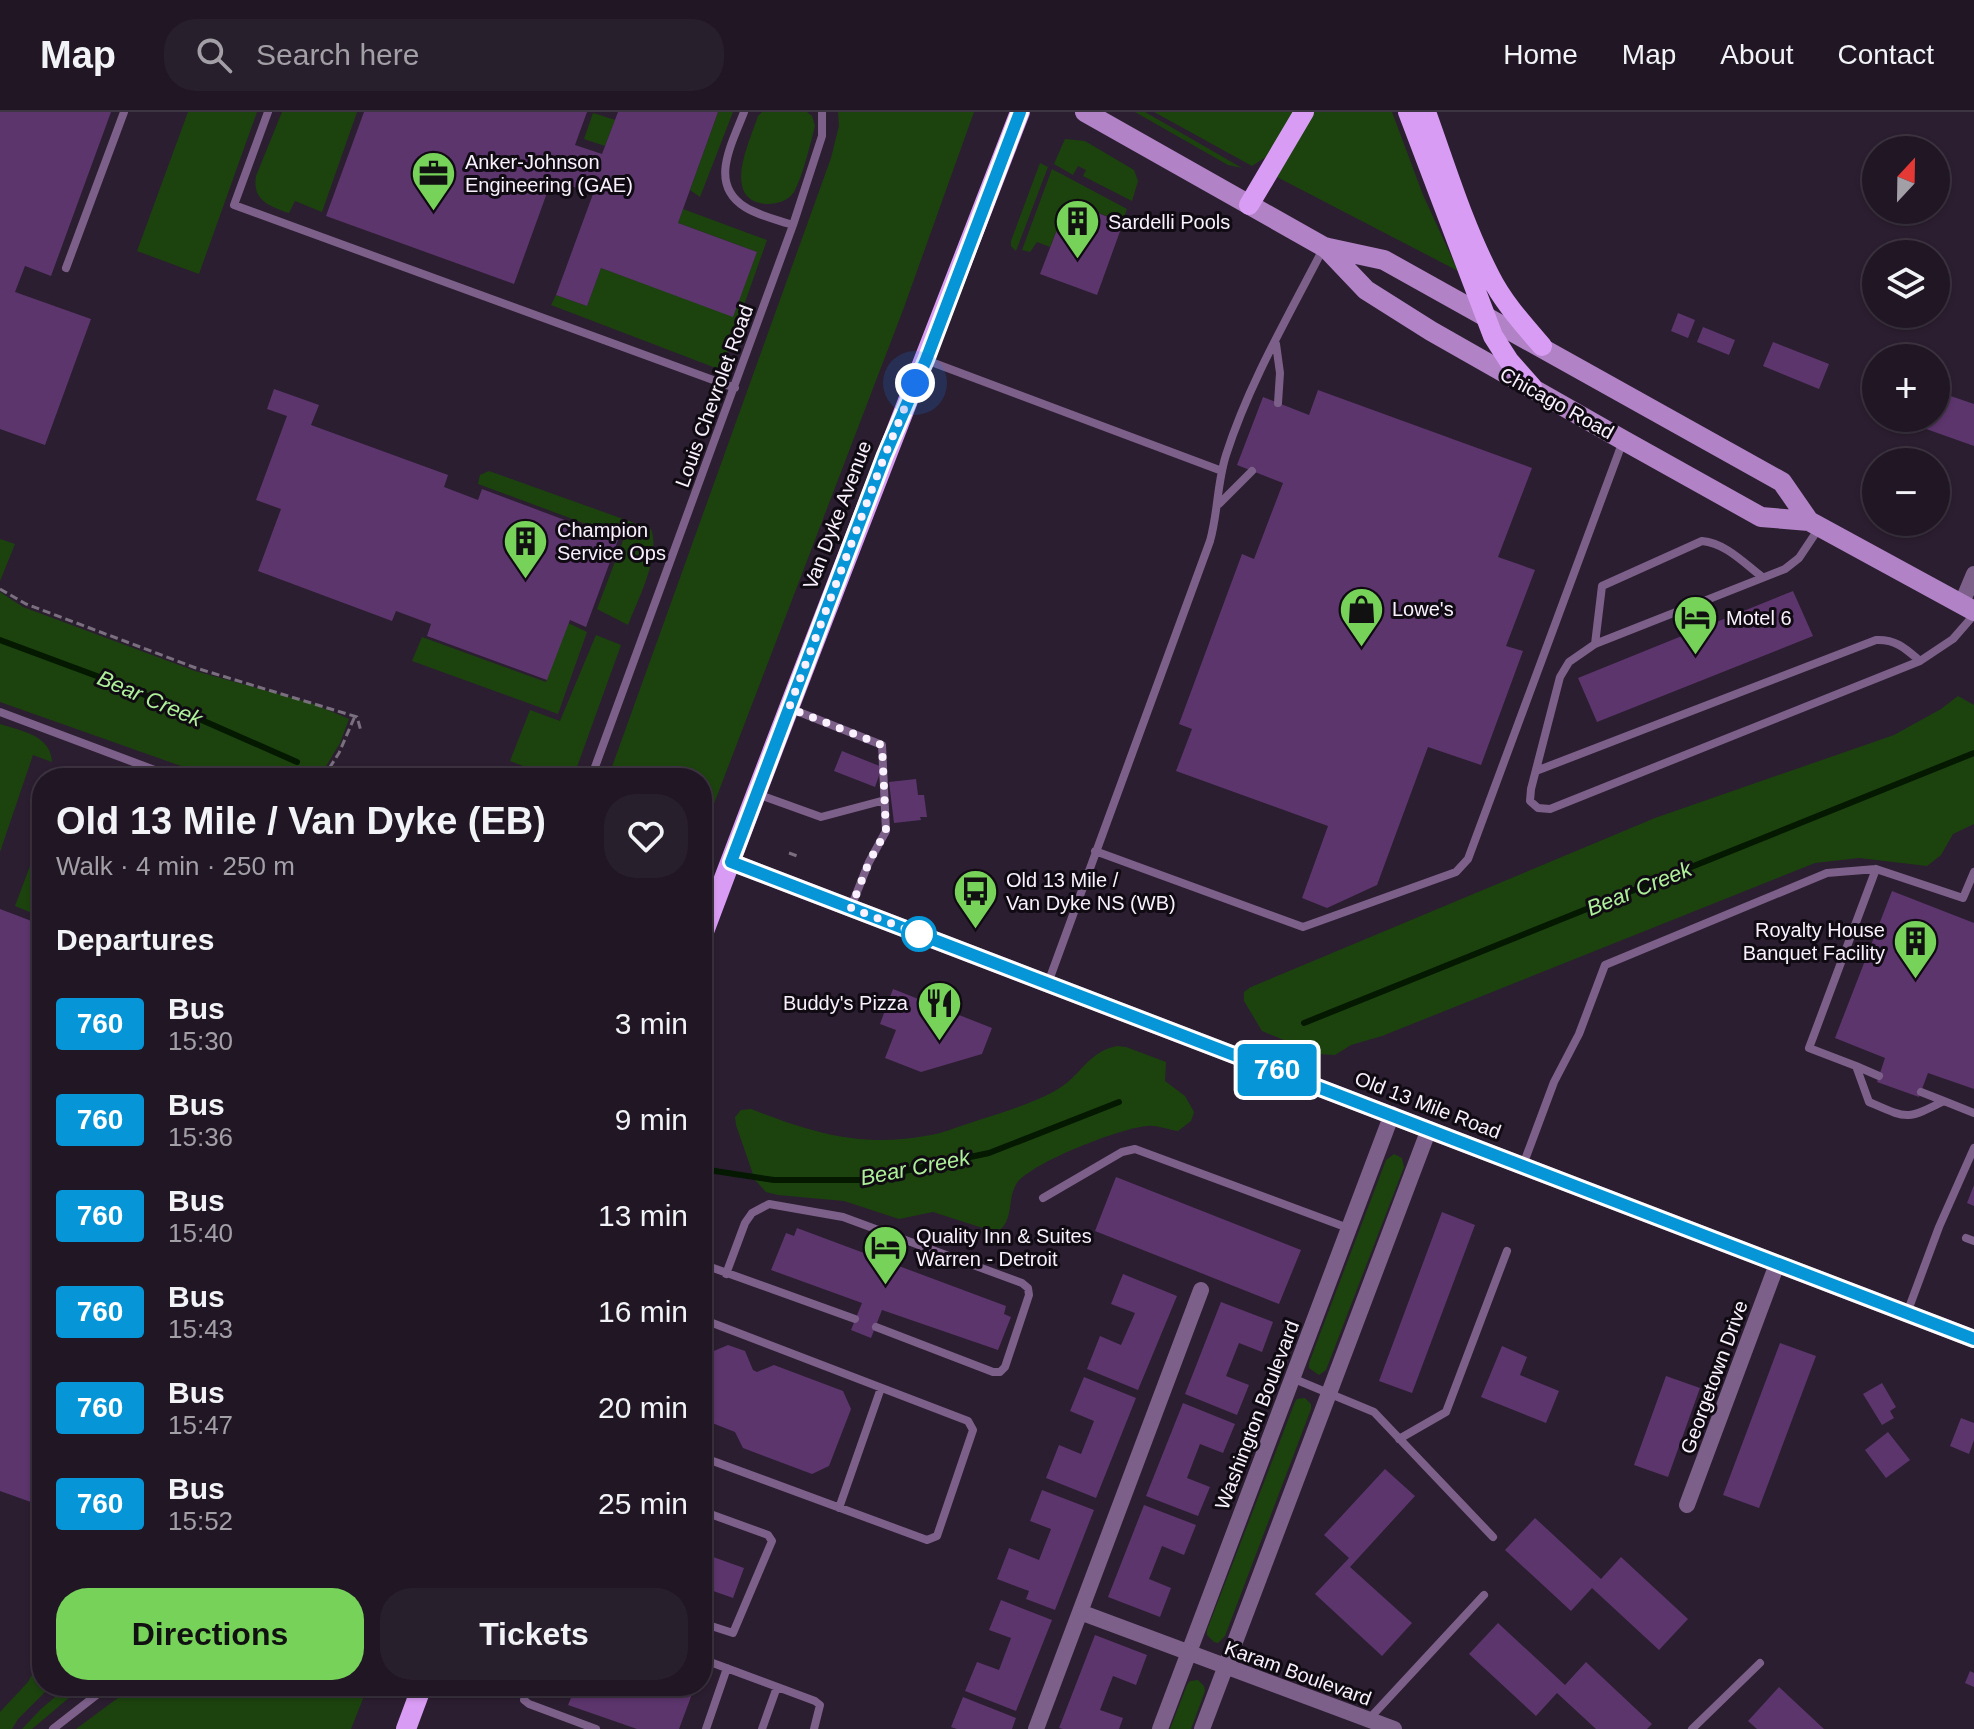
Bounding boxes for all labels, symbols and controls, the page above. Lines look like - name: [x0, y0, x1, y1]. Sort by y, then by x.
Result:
- search box: [164, 19, 724, 91]
- icon: search: [192, 33, 236, 77]
- text: Map: [40, 34, 116, 76]
- text: Search here: [256, 38, 419, 71]
- text: Home: [1503, 39, 1578, 70]
- text: Map: [1622, 39, 1676, 70]
- text: About: [1720, 39, 1794, 70]
- text: Contact: [1838, 39, 1934, 70]
- north arrow: [1862, 136, 1950, 224]
- map controls: [1862, 136, 1950, 536]
- office icon: Anker-Johnson Engineering (GAE): [410, 149, 458, 212]
- place label: Anker-Johnson Engineering (GAE): [465, 151, 633, 196]
- building icon: Sardelli Pools: [1053, 198, 1101, 261]
- place label: Sardelli Pools: [1108, 211, 1230, 233]
- button: layers: [1862, 240, 1950, 328]
- street label: Louis Chevrolet Road: [671, 302, 757, 490]
- button: +: [1862, 344, 1950, 432]
- your location: [895, 363, 935, 403]
- street label: Chicago Road: [1496, 363, 1618, 443]
- street label: Van Dyke Avenue: [799, 438, 875, 592]
- button: −: [1862, 448, 1950, 536]
- building icon: Champion Service Ops: [502, 517, 550, 580]
- place label: Champion Service Ops: [557, 519, 666, 564]
- shop icon: Lowe's: [1337, 585, 1385, 648]
- hotel icon: Motel 6: [1671, 594, 1719, 657]
- place label: Lowe's: [1392, 598, 1454, 620]
- place label: Motel 6: [1726, 607, 1792, 629]
- water label: Bear Creek: [94, 665, 207, 732]
- button: heart: [604, 794, 688, 878]
- text: Old 13 Mile / Van Dyke (EB): [56, 800, 546, 842]
- text: Walk · 4 min · 250 m: [56, 851, 295, 881]
- water label: Bear Creek: [1583, 856, 1696, 921]
- bus stop icon: Old 13 Mile / Van Dyke NS (WB): [951, 867, 999, 930]
- place label: Old 13 Mile / Van Dyke NS (WB): [1006, 869, 1176, 914]
- unlabelled marker: [902, 917, 936, 951]
- building icon: Royalty House Banquet Facility: [1892, 917, 1940, 980]
- place label: Royalty House Banquet Facility: [1743, 919, 1885, 964]
- text: Departures: [56, 923, 214, 956]
- restaurant icon: Buddy's Pizza: [915, 979, 963, 1042]
- text: Bus: [168, 992, 225, 1025]
- place label: Buddy's Pizza: [783, 992, 909, 1014]
- text: 3 min: [615, 1007, 688, 1040]
- text: 760: [77, 1008, 123, 1039]
- text: 15:30: [168, 1026, 233, 1056]
- line badge: 760: [1231, 1044, 1323, 1096]
- text: 760: [1254, 1054, 1300, 1085]
- street label: Old 13 Mile Road: [1352, 1067, 1504, 1143]
- text: Bus: [168, 1088, 225, 1121]
- text: 9 min: [615, 1103, 688, 1136]
- text: 760: [77, 1104, 123, 1135]
- text: 15:36: [168, 1122, 233, 1152]
- water label: Bear Creek: [858, 1144, 973, 1190]
- text: Bus: [168, 1184, 225, 1217]
- text: 13 min: [598, 1199, 688, 1232]
- text: 760: [77, 1200, 123, 1231]
- text: 15:40: [168, 1218, 233, 1248]
- hotel icon: Quality Inn & Suites Warren - Detroit: [861, 1224, 909, 1287]
- place label: Quality Inn & Suites Warren - Detroit: [916, 1225, 1092, 1270]
- text: Bus: [168, 1280, 225, 1313]
- text: 16 min: [598, 1295, 688, 1328]
- text: 760: [77, 1296, 123, 1327]
- street label: Georgetown Drive: [1676, 1298, 1752, 1456]
- text: 15:43: [168, 1314, 233, 1344]
- street label: Washington Boulevard: [1211, 1317, 1303, 1513]
- text: Bus: [168, 1376, 225, 1409]
- text: 20 min: [598, 1391, 688, 1424]
- text: 760: [77, 1392, 123, 1423]
- text: 15:47: [168, 1410, 233, 1440]
- text: Bus: [168, 1472, 225, 1505]
- text: 25 min: [598, 1487, 688, 1520]
- text: 760: [77, 1488, 123, 1519]
- text: 15:52: [168, 1506, 233, 1536]
- button: Directions: [56, 1588, 364, 1680]
- button: Tickets: [380, 1588, 688, 1680]
- street label: Karam Boulevard: [1222, 1636, 1374, 1710]

